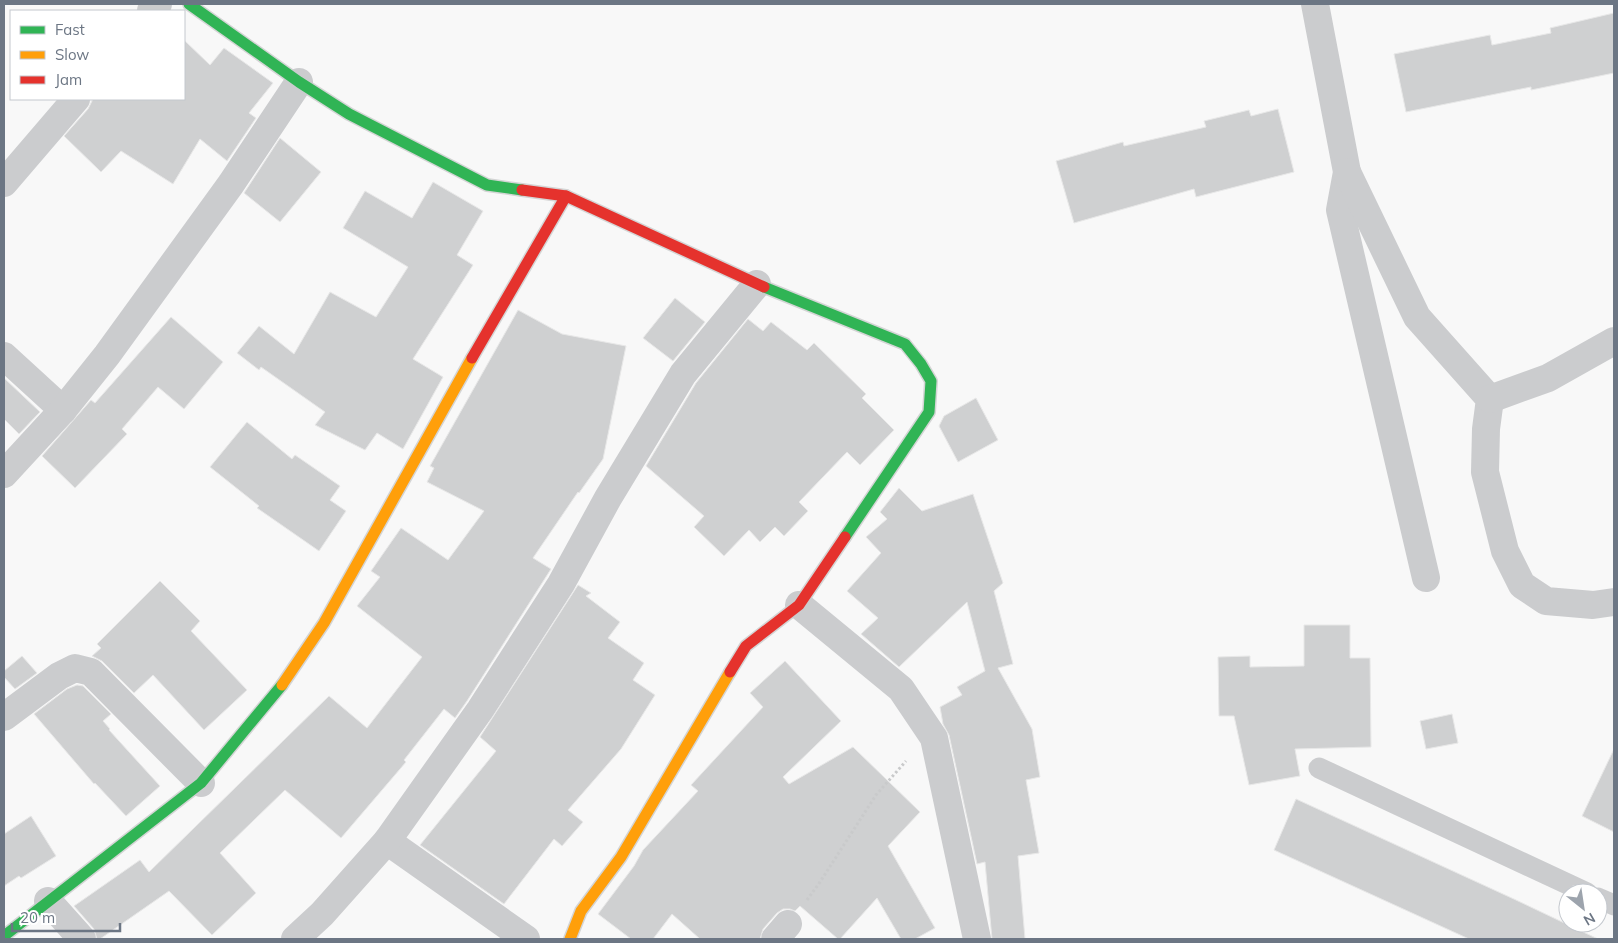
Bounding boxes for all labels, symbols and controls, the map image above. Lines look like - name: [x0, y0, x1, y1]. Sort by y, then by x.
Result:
- legend: [10, 10, 185, 100]
- text: Fast: [55, 20, 85, 39]
- text: Slow: [55, 45, 89, 64]
- text: Jam: [55, 70, 82, 89]
- north arrow: [1558, 883, 1608, 933]
- scale bar: [12, 900, 120, 932]
- text: 20 m: [20, 908, 55, 927]
- text: N: [1580, 909, 1599, 930]

